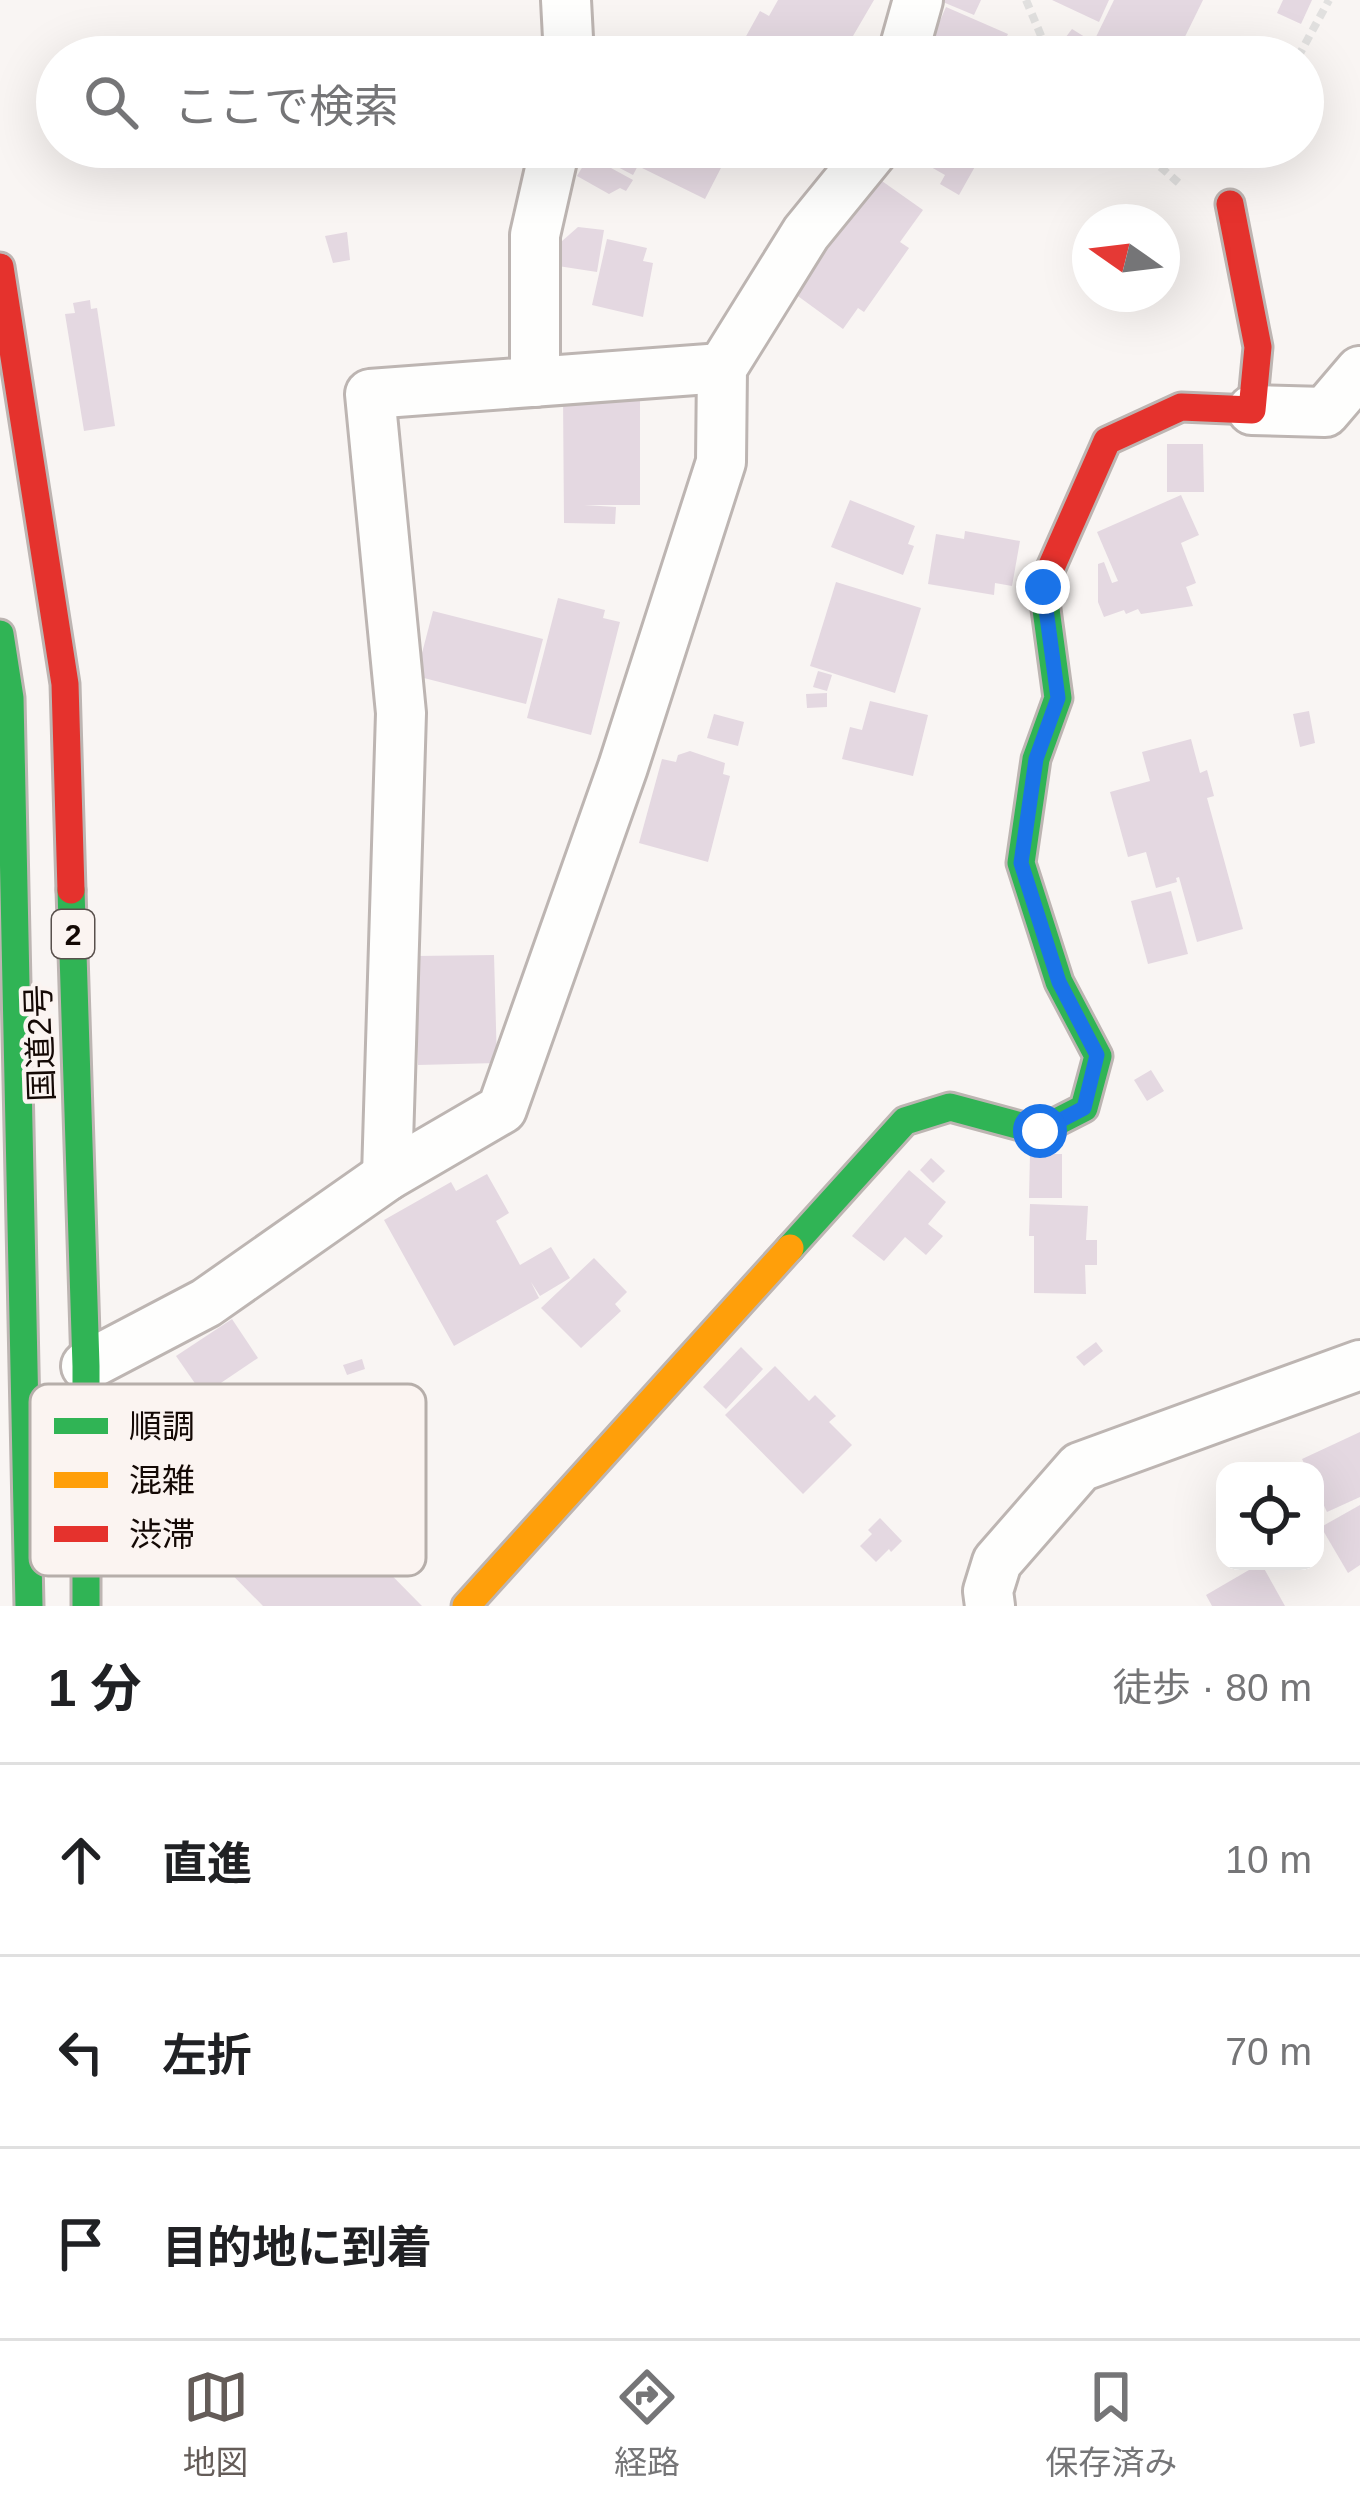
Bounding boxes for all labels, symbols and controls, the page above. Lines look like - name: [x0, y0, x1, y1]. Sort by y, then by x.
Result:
- search box: [36, 36, 1324, 168]
- icon: search: [78, 69, 144, 135]
- text: ここで検索: [174, 81, 399, 132]
- north arrow: [1072, 204, 1180, 312]
- route end: [1016, 560, 1070, 614]
- road number: 2: [52, 910, 94, 958]
- street label: 国道2号: [19, 984, 61, 1102]
- route start: [1013, 1104, 1067, 1158]
- legend: [30, 1384, 426, 1576]
- text: 順調: [129, 1408, 195, 1445]
- text: 混雑: [129, 1462, 195, 1499]
- map controls: [1216, 1462, 1324, 1570]
- button: locate: [1216, 1462, 1324, 1570]
- text: 渋滞: [129, 1516, 195, 1553]
- text: 1 分: [48, 1660, 142, 1717]
- text: 徒歩 · 80 m: [1113, 1666, 1312, 1709]
- icon: ahead: [48, 1827, 114, 1893]
- text: 直進: [162, 1838, 252, 1889]
- text: 10 m: [1225, 1838, 1312, 1881]
- icon: left: [48, 2019, 114, 2085]
- text: 左折: [162, 2030, 252, 2081]
- text: 70 m: [1225, 2030, 1312, 2073]
- icon: arrive: [48, 2211, 114, 2277]
- text: 目的地に到着: [162, 2222, 432, 2273]
- tab: 地図: [183, 2364, 249, 2484]
- tab: 経路: [614, 2364, 680, 2484]
- tab: 保存済み: [1045, 2364, 1177, 2484]

